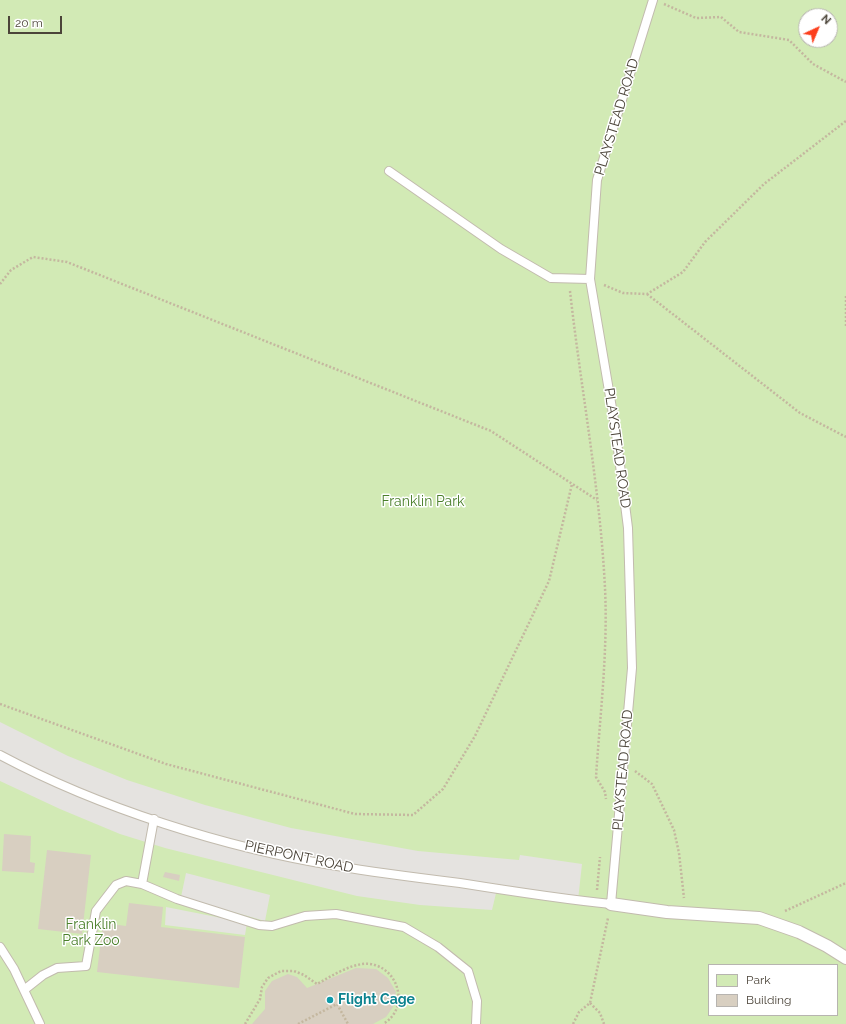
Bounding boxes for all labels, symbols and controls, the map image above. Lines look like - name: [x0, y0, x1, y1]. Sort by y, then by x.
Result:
- scale bar: [10, 8, 64, 34]
- north arrow: [798, 8, 838, 48]
- text: N: [818, 12, 834, 27]
- text: 20 m: [15, 16, 43, 30]
- street label: PLAYSTEAD ROAD: [591, 57, 643, 177]
- street label: PLAYSTEAD ROAD: [600, 387, 634, 509]
- park label: Franklin Park: [382, 494, 464, 510]
- street label: PLAYSTEAD ROAD: [609, 709, 637, 831]
- street label: PIERPONT ROAD: [243, 837, 355, 877]
- park label: Franklin Park Zoo: [62, 917, 120, 950]
- legend: [708, 964, 838, 1016]
- text: Park: [746, 973, 771, 987]
- place label: Flight Cage: [338, 992, 415, 1008]
- text: Building: [746, 993, 792, 1007]
- marker: Flight Cage: [325, 995, 335, 1005]

